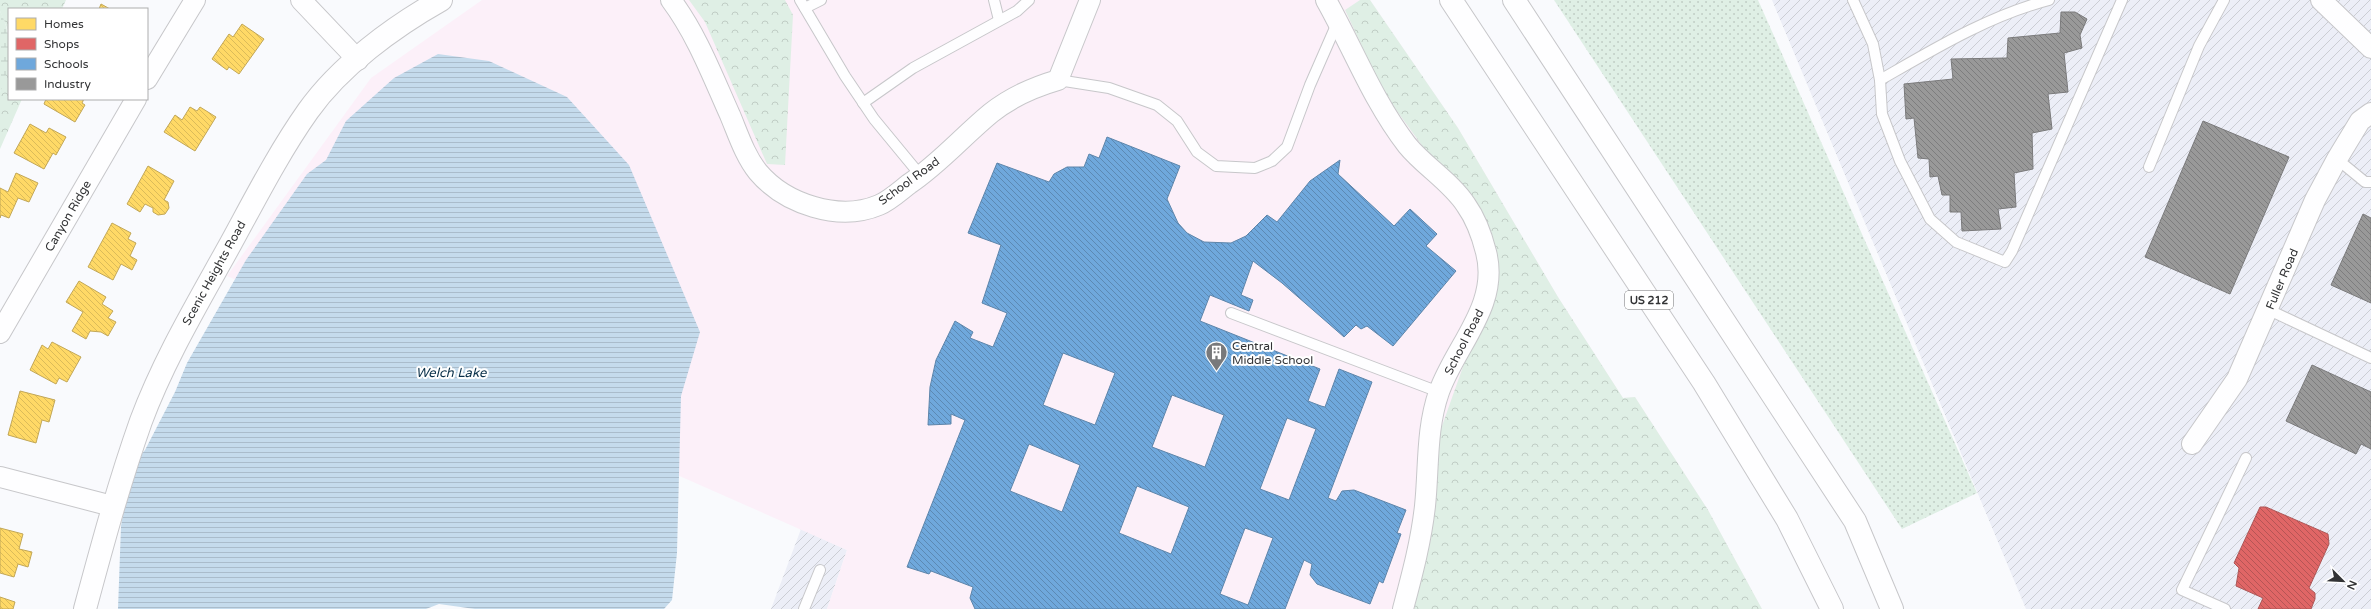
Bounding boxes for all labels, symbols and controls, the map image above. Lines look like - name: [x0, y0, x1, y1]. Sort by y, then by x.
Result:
- legend: [8, 8, 148, 100]
- text: Homes: [44, 17, 84, 31]
- text: Shops: [44, 37, 79, 51]
- text: Schools: [44, 57, 89, 71]
- text: Industry: [44, 77, 91, 91]
- street label: School Road: [876, 154, 942, 208]
- street label: Canyon Ridge: [42, 178, 94, 254]
- street label: Scenic Heights Road: [179, 218, 249, 328]
- street label: Fuller Road: [2263, 246, 2301, 312]
- road number: US 212: [1625, 291, 1673, 309]
- street label: School Road: [1441, 307, 1487, 377]
- place label: Central Middle School: [1232, 339, 1313, 367]
- building icon: Central Middle School: [1204, 340, 1230, 373]
- water label: Welch Lake: [416, 365, 487, 381]
- north arrow: [2323, 561, 2363, 601]
- text: N: [2344, 578, 2359, 592]

